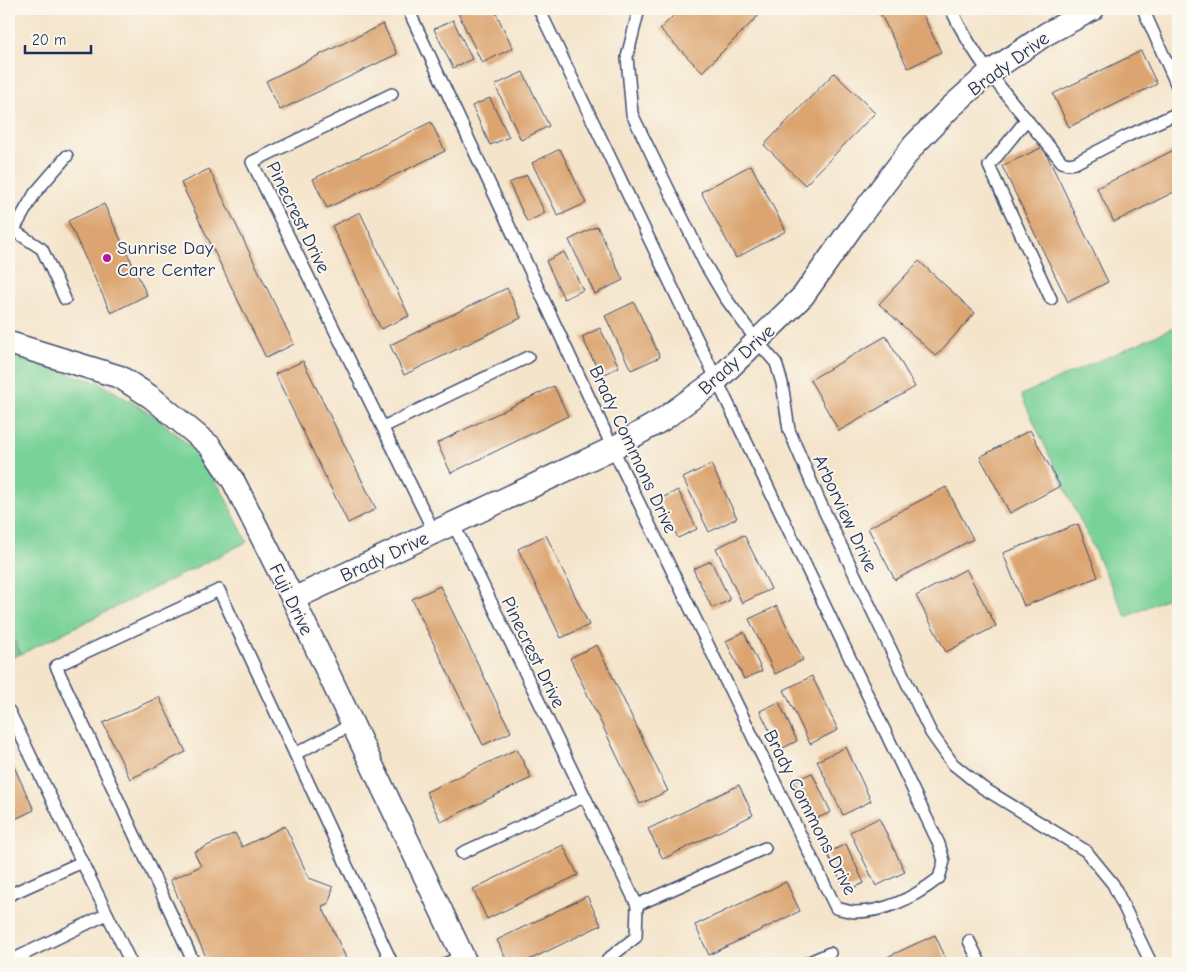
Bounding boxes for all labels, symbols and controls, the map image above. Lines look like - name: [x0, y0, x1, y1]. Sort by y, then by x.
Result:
- scale bar: [25, 22, 91, 54]
- street label: Brady Drive: [964, 27, 1053, 101]
- text: 20 m: [32, 31, 66, 49]
- street label: Pinecrest Drive: [262, 158, 335, 277]
- place label: Sunrise Day Care Center: [117, 237, 216, 281]
- marker: Sunrise Day Care Center: [101, 252, 113, 264]
- street label: Brady Drive: [694, 320, 779, 400]
- street label: Brady Commons Drive: [585, 362, 682, 537]
- street label: Arborview Drive: [808, 451, 882, 575]
- street label: Brady Drive: [337, 527, 432, 587]
- street label: Fuji Drive: [264, 560, 318, 639]
- street label: Pinecrest Drive: [497, 593, 570, 712]
- street label: Brady Commons Drive: [759, 726, 861, 899]

